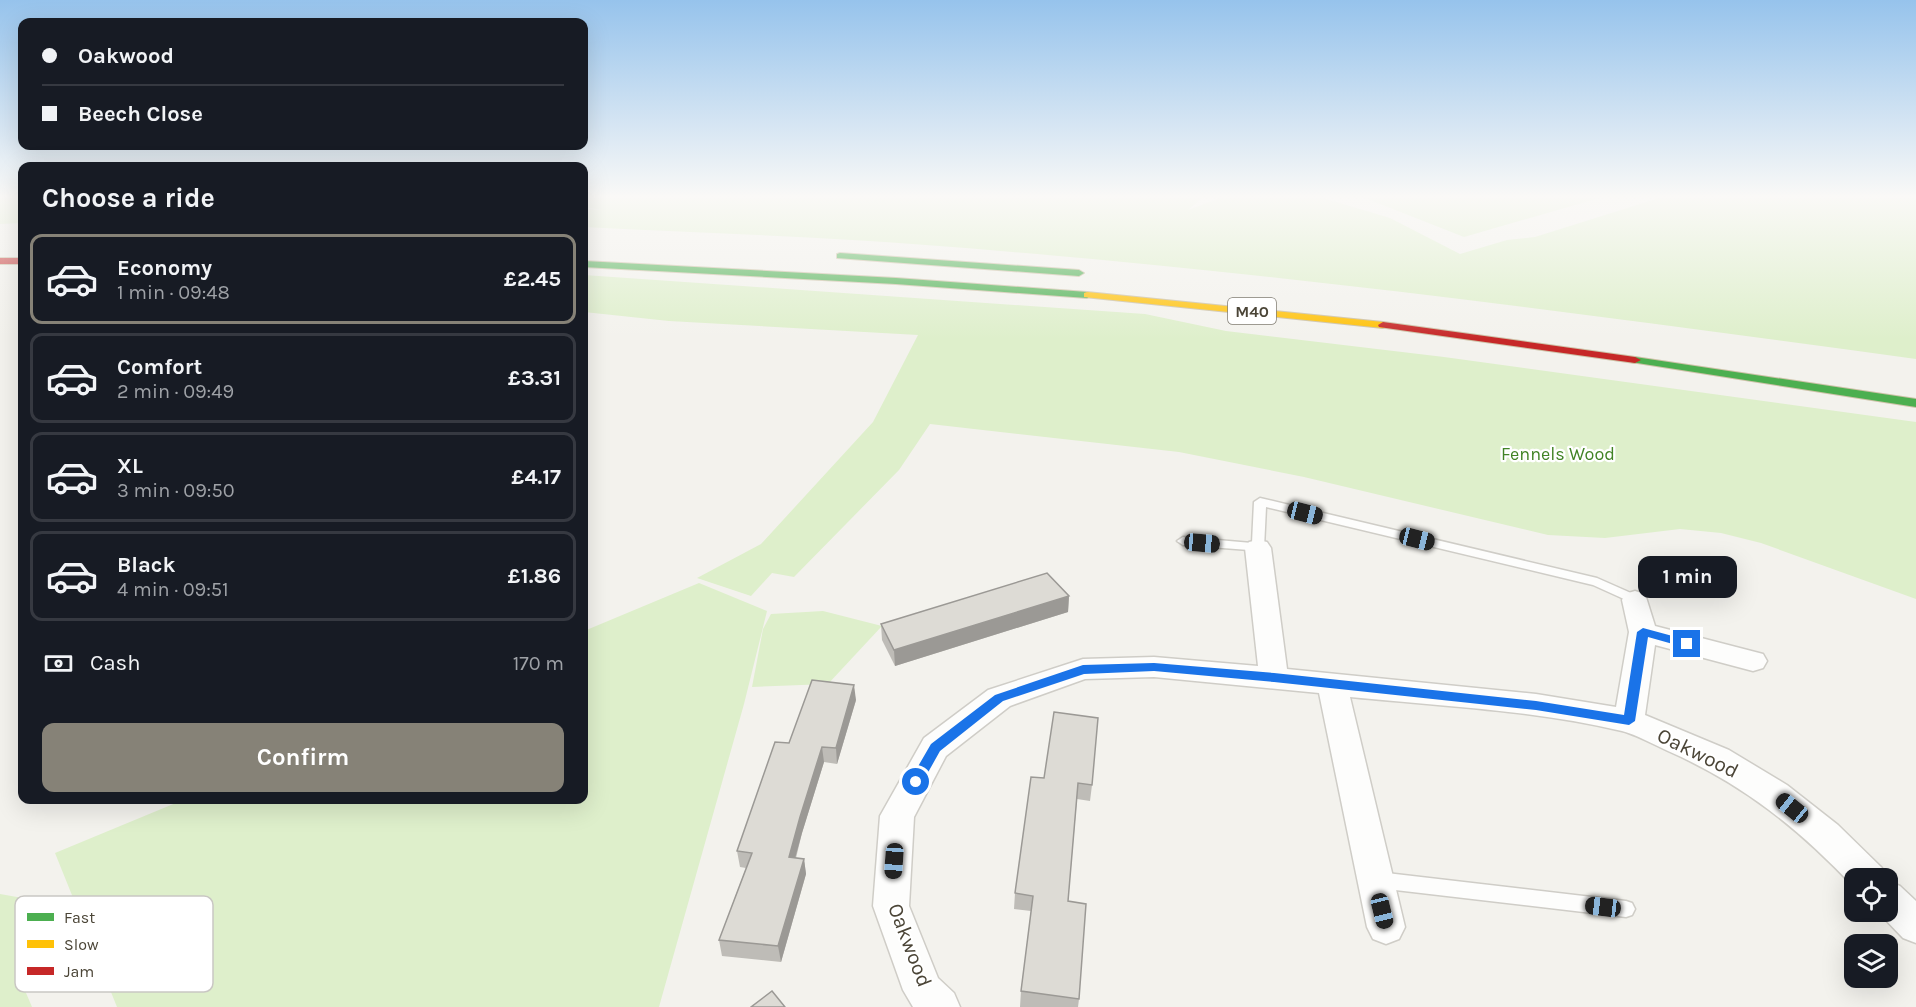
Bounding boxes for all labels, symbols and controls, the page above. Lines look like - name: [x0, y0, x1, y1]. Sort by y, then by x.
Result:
- text: Oakwood: [78, 43, 174, 69]
- text: Beech Close: [78, 101, 203, 127]
- text: Choose a ride: [42, 182, 215, 214]
- icon: car: [45, 252, 99, 306]
- text: Economy: [117, 255, 212, 281]
- text: £2.45: [504, 266, 561, 292]
- text: 1 min · 09:48: [117, 281, 230, 304]
- road number: M40: [1228, 298, 1276, 324]
- icon: car: [45, 351, 99, 405]
- text: Comfort: [117, 354, 202, 380]
- text: £3.31: [508, 365, 561, 391]
- text: 2 min · 09:49: [117, 380, 234, 403]
- park label: Fennels Wood: [1501, 443, 1615, 465]
- icon: car: [45, 450, 99, 504]
- text: XL: [117, 453, 143, 479]
- text: £4.17: [511, 464, 561, 490]
- text: 3 min · 09:50: [117, 479, 235, 502]
- car: [1285, 500, 1325, 526]
- car: [1397, 526, 1437, 552]
- car: [1183, 532, 1221, 554]
- icon: car: [45, 549, 99, 603]
- text: Black: [117, 552, 176, 578]
- callout: 1 min: [1638, 557, 1736, 599]
- text: £1.86: [508, 563, 561, 589]
- text: 1 min: [1662, 565, 1713, 588]
- text: 4 min · 09:51: [117, 578, 229, 601]
- route end: [1673, 630, 1700, 657]
- icon: cash: [42, 647, 75, 680]
- text: Cash: [90, 650, 140, 676]
- text: 170 m: [513, 652, 564, 675]
- button: Confirm: [42, 723, 564, 792]
- street label: Oakwood: [1653, 723, 1743, 783]
- route start: [902, 768, 929, 795]
- car: [1772, 790, 1812, 826]
- car: [884, 842, 904, 880]
- map controls: [1844, 868, 1898, 988]
- button: locate: [1844, 868, 1898, 922]
- car: [1369, 891, 1395, 931]
- legend: [15, 896, 213, 992]
- car: [1584, 896, 1622, 918]
- street label: Oakwood: [883, 900, 937, 990]
- text: Fast: [64, 908, 95, 927]
- button: layers: [1844, 934, 1898, 988]
- text: Slow: [64, 935, 99, 954]
- text: Jam: [64, 962, 94, 981]

